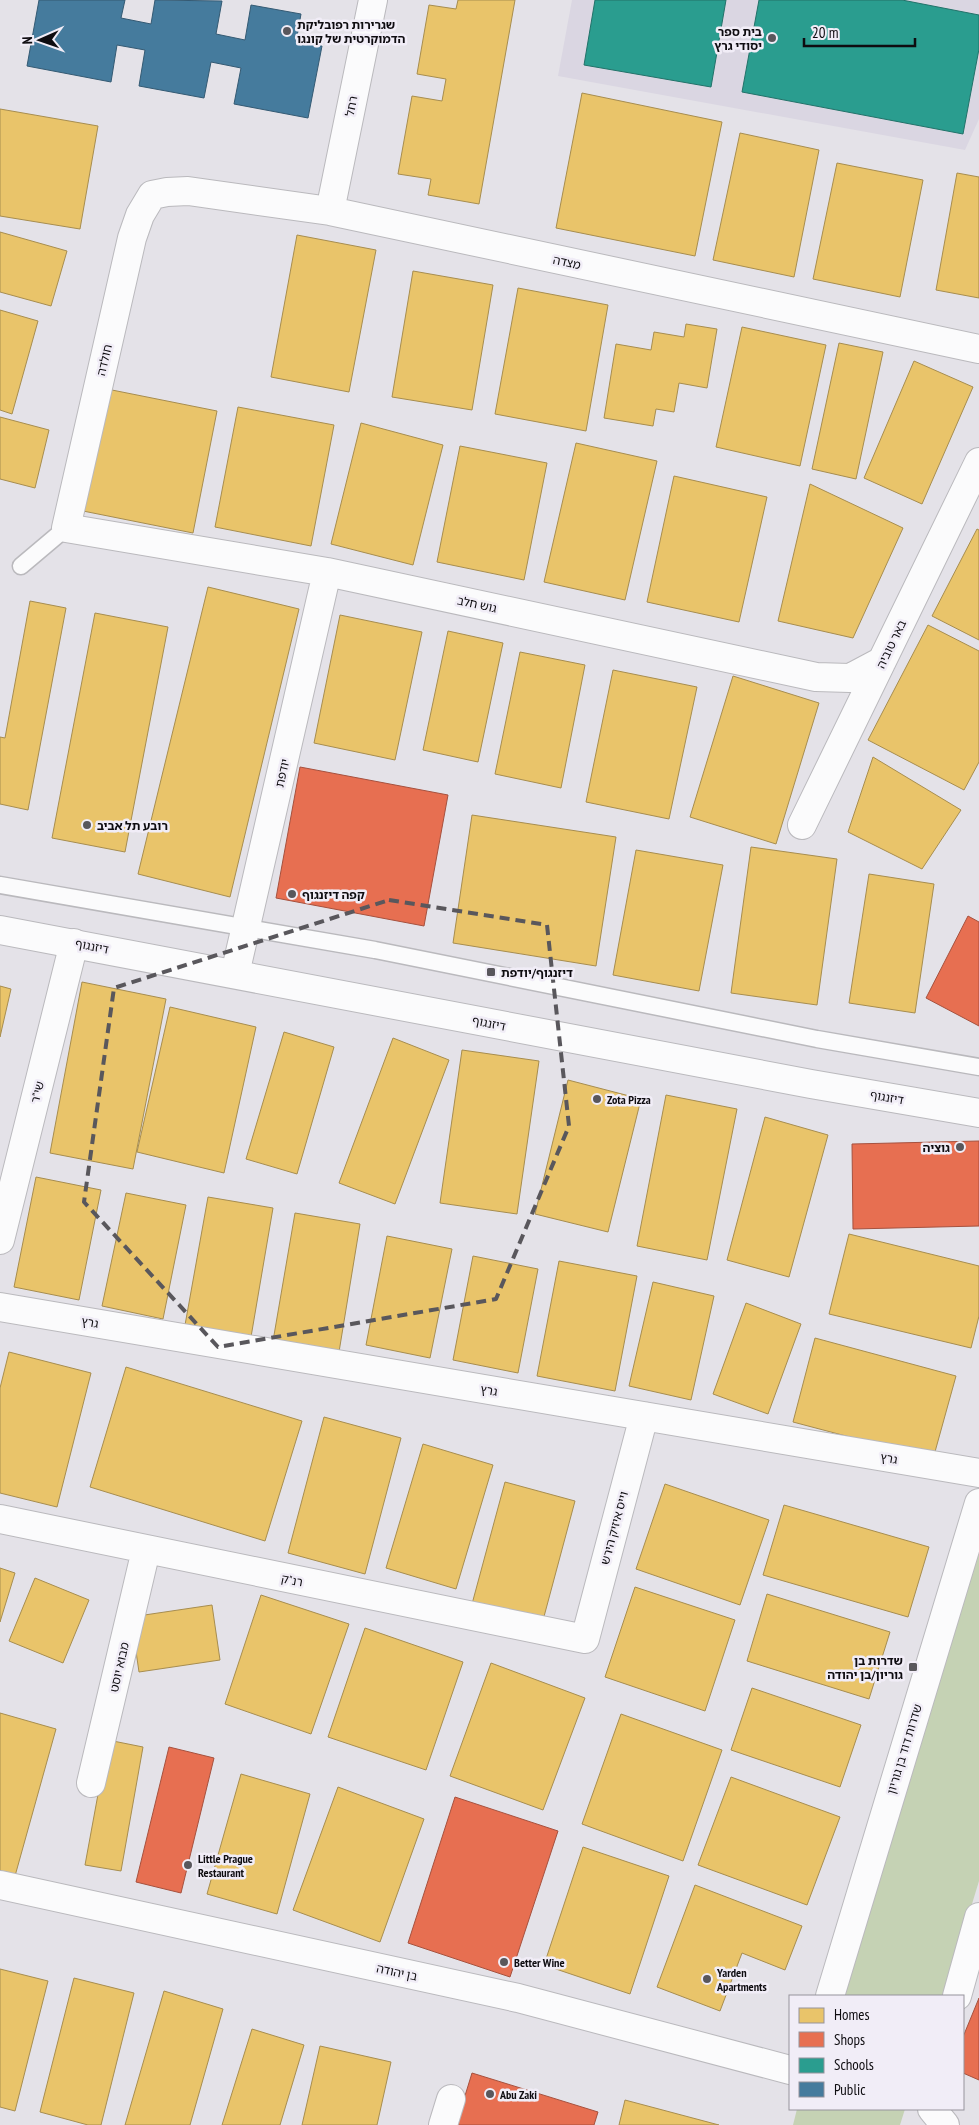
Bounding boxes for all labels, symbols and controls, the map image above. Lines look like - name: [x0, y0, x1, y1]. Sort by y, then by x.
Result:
- north arrow: [15, 15, 65, 65]
- scale bar: [804, 15, 915, 47]
- place label: שגרירות רפובליקת הדמוקרטית של קונגו: [297, 17, 406, 46]
- text: 20 m: [812, 23, 838, 42]
- place label: בית ספר יסודי גרץ: [714, 24, 762, 53]
- marker: שגרירות רפובליקת הדמוקרטית של קונגו: [281, 25, 293, 37]
- marker: בית ספר יסודי גרץ: [766, 32, 778, 44]
- text: N: [18, 36, 36, 45]
- street label: רחל: [342, 95, 360, 117]
- street label: מצדה: [552, 252, 582, 272]
- street label: חולדה: [93, 343, 115, 377]
- street label: גוש חלב: [456, 593, 499, 616]
- street label: באר טוביה: [873, 617, 909, 671]
- street label: יודפת: [271, 757, 293, 789]
- place label: רובע תל אביב: [97, 818, 168, 833]
- marker: רובע תל אביב: [81, 819, 93, 831]
- place label: קפה דיזנגוף: [302, 887, 365, 902]
- marker: קפה דיזנגוף: [286, 888, 298, 900]
- street label: דיזנגוף: [74, 935, 111, 957]
- place label: דיזנגוף/יודפת: [501, 965, 573, 980]
- marker: דיזנגוף/יודפת: [485, 966, 497, 978]
- street label: דיזנגוף: [471, 1012, 508, 1034]
- street label: שי"ר: [27, 1080, 47, 1104]
- street label: דיזנגוף: [869, 1087, 906, 1107]
- place label: Zota Pizza: [607, 1092, 651, 1107]
- marker: Zota Pizza: [591, 1093, 603, 1105]
- place label: גוציה: [922, 1140, 950, 1155]
- marker: גוציה: [954, 1141, 966, 1153]
- street label: גרץ: [80, 1313, 100, 1331]
- street label: גרץ: [479, 1381, 499, 1399]
- street label: גרץ: [879, 1449, 899, 1467]
- street label: וייס איזיק הירש: [597, 1490, 631, 1566]
- street label: רנ"ק: [280, 1571, 304, 1589]
- street label: מבוא יוסט: [106, 1640, 132, 1693]
- place label: שדרות בן גוריון/בן יהודה: [827, 1653, 903, 1682]
- marker: שדרות בן גוריון/בן יהודה: [907, 1661, 919, 1673]
- street label: שדרות דוד בן גוריון: [883, 1702, 925, 1796]
- place label: Little Prague Restaurant: [198, 1851, 253, 1880]
- marker: Little Prague Restaurant: [182, 1859, 194, 1871]
- place label: Better Wine: [514, 1955, 565, 1970]
- marker: Better Wine: [498, 1956, 510, 1968]
- street label: בן יהודה: [375, 1960, 419, 1984]
- place label: Yarden Apartments: [716, 1965, 767, 1994]
- marker: Yarden Apartments: [701, 1973, 713, 1985]
- legend: [789, 1995, 964, 2110]
- text: Homes: [834, 2005, 870, 2024]
- text: Shops: [834, 2030, 865, 2049]
- text: Schools: [834, 2055, 874, 2074]
- text: Public: [834, 2080, 866, 2099]
- place label: Abu Zaki: [499, 2087, 537, 2102]
- marker: Abu Zaki: [484, 2088, 496, 2100]

